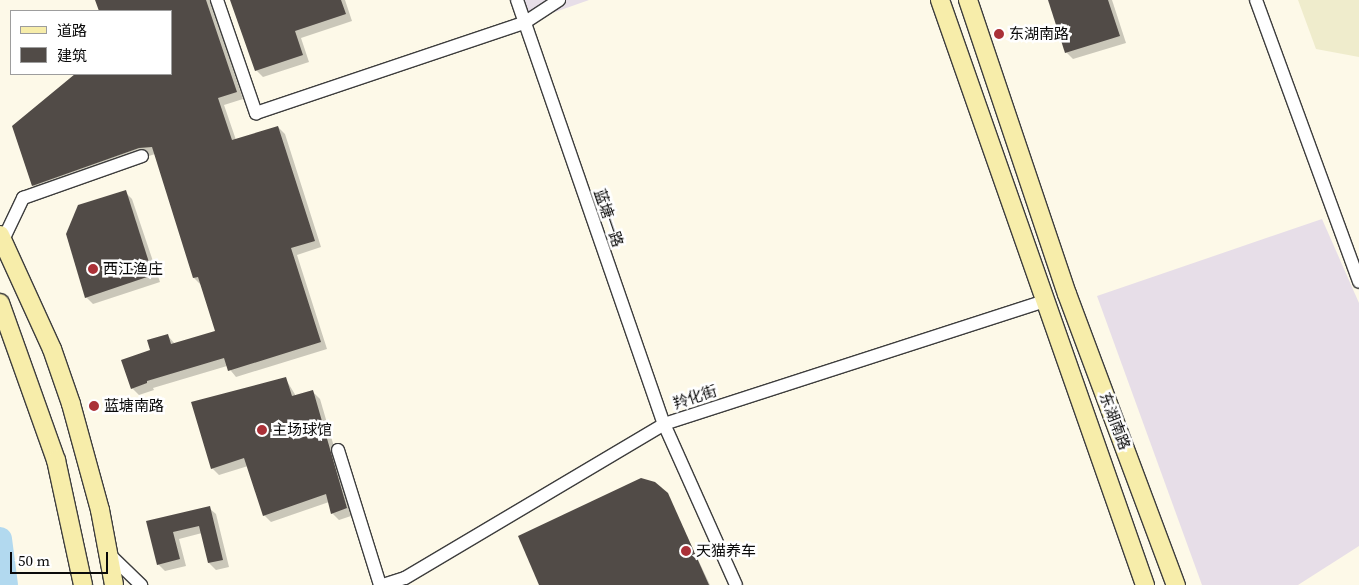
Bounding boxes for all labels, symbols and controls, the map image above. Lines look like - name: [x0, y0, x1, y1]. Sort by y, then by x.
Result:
- legend: [10, 10, 172, 75]
- text: 道路: [57, 20, 87, 41]
- place label: 东湖南路: [1009, 25, 1069, 43]
- marker: 东湖南路: [993, 28, 1005, 40]
- text: 建筑: [57, 45, 87, 66]
- street label: 蓝塘一路: [591, 187, 627, 249]
- place label: 西江渔庄: [103, 260, 163, 278]
- marker: 西江渔庄: [87, 263, 99, 275]
- street label: 羚化街: [671, 381, 719, 413]
- street label: 东湖南路: [1096, 390, 1134, 452]
- place label: 蓝塘南路: [104, 397, 164, 415]
- marker: 蓝塘南路: [88, 400, 100, 412]
- place label: 主场球馆: [272, 421, 332, 439]
- marker: 主场球馆: [256, 424, 268, 436]
- scale bar: [12, 542, 110, 574]
- place label: 天猫养车: [696, 542, 756, 560]
- marker: 天猫养车: [680, 545, 692, 557]
- text: 50 m: [18, 550, 50, 571]

